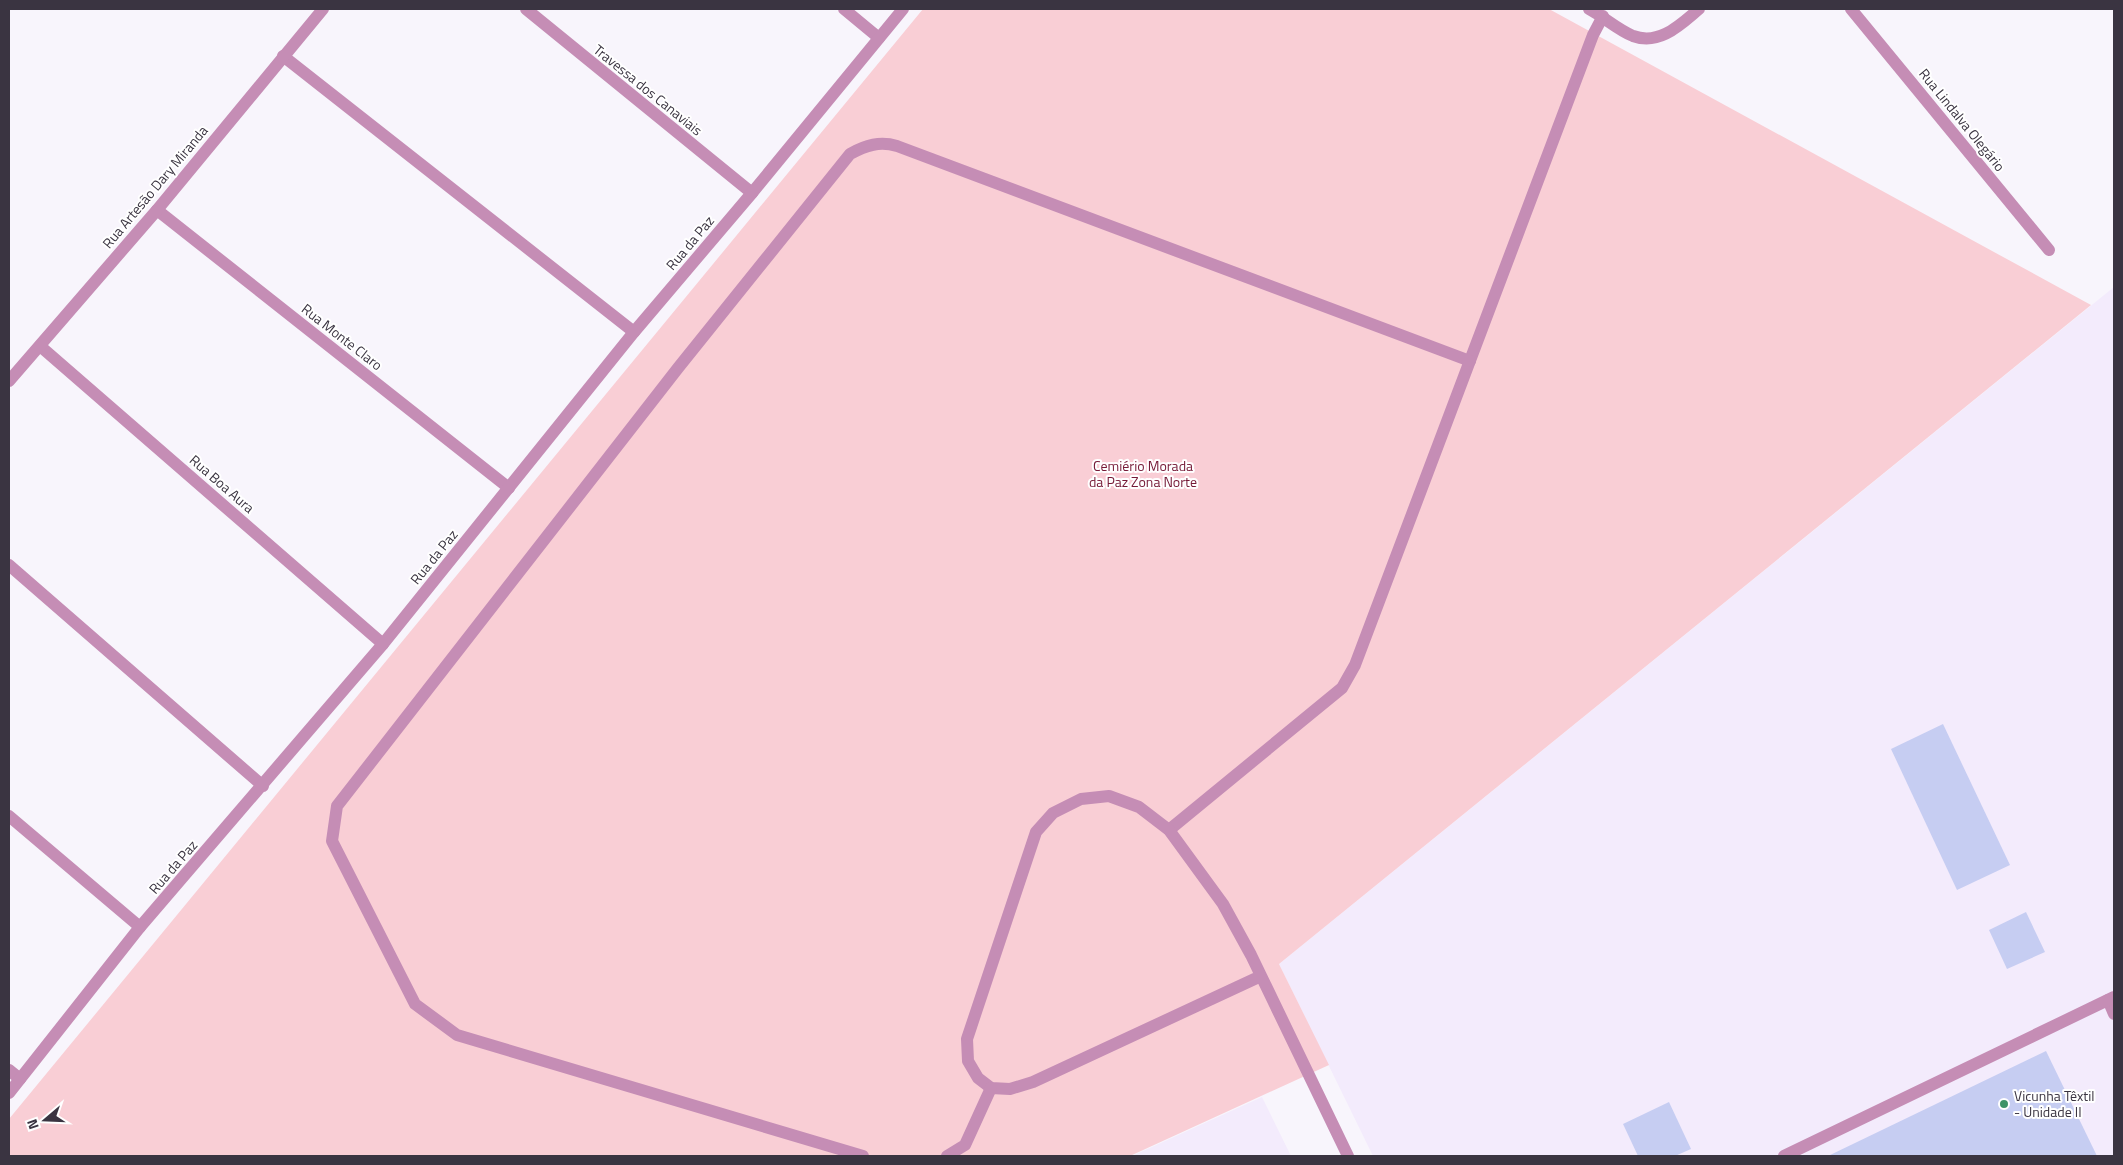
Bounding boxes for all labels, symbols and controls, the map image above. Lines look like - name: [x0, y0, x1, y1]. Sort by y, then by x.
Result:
- street label: Travessa dos Canaviais: [589, 39, 707, 140]
- street label: Rua Lindalva Olegário: [1914, 64, 2010, 176]
- street label: Rua Artesão Dary Miranda: [97, 121, 212, 253]
- street label: Rua da Paz: [661, 211, 719, 274]
- street label: Rua Monte Claro: [297, 298, 387, 375]
- street label: Rua Boa Aura: [185, 450, 259, 518]
- park label: Cemiério Morada da Paz Zona Norte: [1089, 455, 1197, 492]
- street label: Rua da Paz: [405, 525, 462, 589]
- street label: Rua da Paz: [143, 835, 202, 898]
- place label: Vicunha Têxtil - Unidade II: [2014, 1085, 2095, 1122]
- north arrow: [20, 1095, 70, 1145]
- marker: Vicunha Têxtil - Unidade II: [1998, 1098, 2010, 1110]
- text: N: [21, 1116, 44, 1132]

